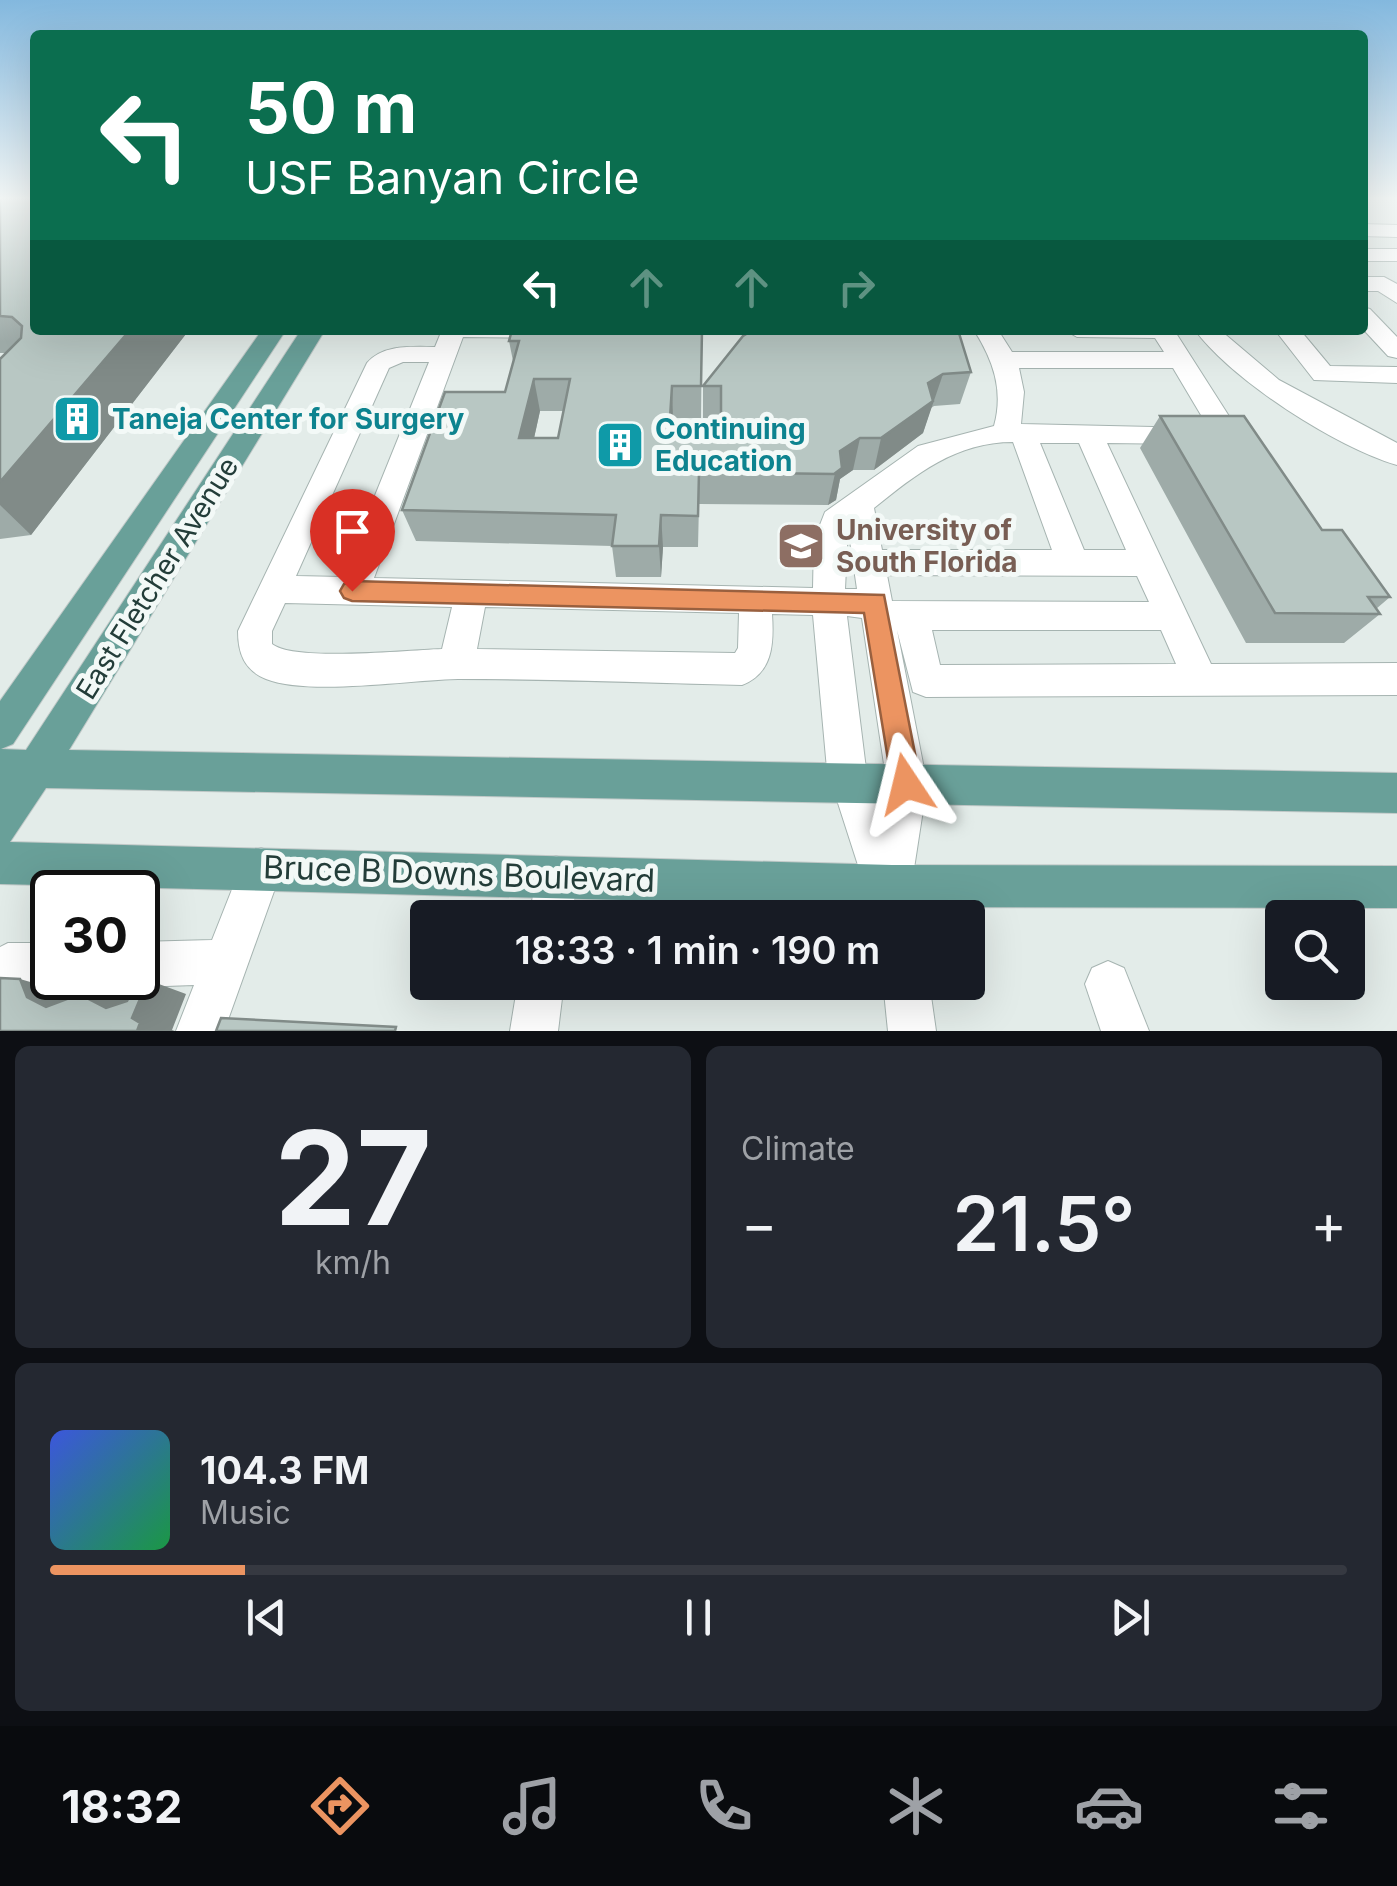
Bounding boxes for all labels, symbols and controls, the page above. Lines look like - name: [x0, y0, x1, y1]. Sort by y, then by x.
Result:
- text: 50 m: [245, 65, 417, 150]
- icon: left: [80, 70, 210, 200]
- text: USF Banyan Circle: [245, 150, 640, 205]
- icon: left: [514, 260, 569, 315]
- icon: ahead: [619, 260, 674, 315]
- icon: ahead: [724, 260, 779, 315]
- icon: right: [829, 260, 884, 315]
- building icon: Taneja Center for Surgery: [51, 393, 103, 445]
- place label: Taneja Center for Surgery: [112, 402, 464, 436]
- place label: Continuing Education: [655, 412, 806, 478]
- building icon: Continuing Education: [594, 419, 646, 471]
- street label: East Fletcher Avenue: [69, 451, 245, 705]
- pin: [310, 489, 395, 592]
- icon: arrive: [325, 504, 380, 559]
- place label: University of South Florida: [836, 513, 1018, 579]
- school or university icon: University of South Florida: [775, 520, 827, 572]
- position arrow: [854, 732, 958, 836]
- street label: Bruce B Downs Boulevard: [262, 847, 656, 900]
- speed limit sign: 30: [30, 870, 160, 1000]
- map controls: [1265, 900, 1365, 1000]
- button: search: [1265, 900, 1365, 1000]
- text: 18:33 · 1 min · 190 m: [515, 927, 880, 973]
- text: 27: [274, 1099, 432, 1256]
- text: Climate: [741, 1129, 855, 1168]
- text: 21.5°: [953, 1178, 1135, 1269]
- text: −: [741, 1191, 777, 1257]
- text: +: [1311, 1191, 1347, 1257]
- text: km/h: [315, 1243, 391, 1282]
- text: 104.3 FM: [200, 1447, 369, 1493]
- text: Music: [200, 1493, 291, 1532]
- icon: previous: [239, 1590, 294, 1645]
- icon: pause: [671, 1590, 726, 1645]
- icon: next: [1103, 1590, 1158, 1645]
- icon: directions: [305, 1771, 375, 1841]
- icon: music: [497, 1771, 567, 1841]
- icon: phone: [689, 1771, 759, 1841]
- icon: climate: [881, 1771, 951, 1841]
- icon: car: [1074, 1771, 1144, 1841]
- icon: filters: [1266, 1771, 1336, 1841]
- text: 18:32: [61, 1779, 182, 1834]

